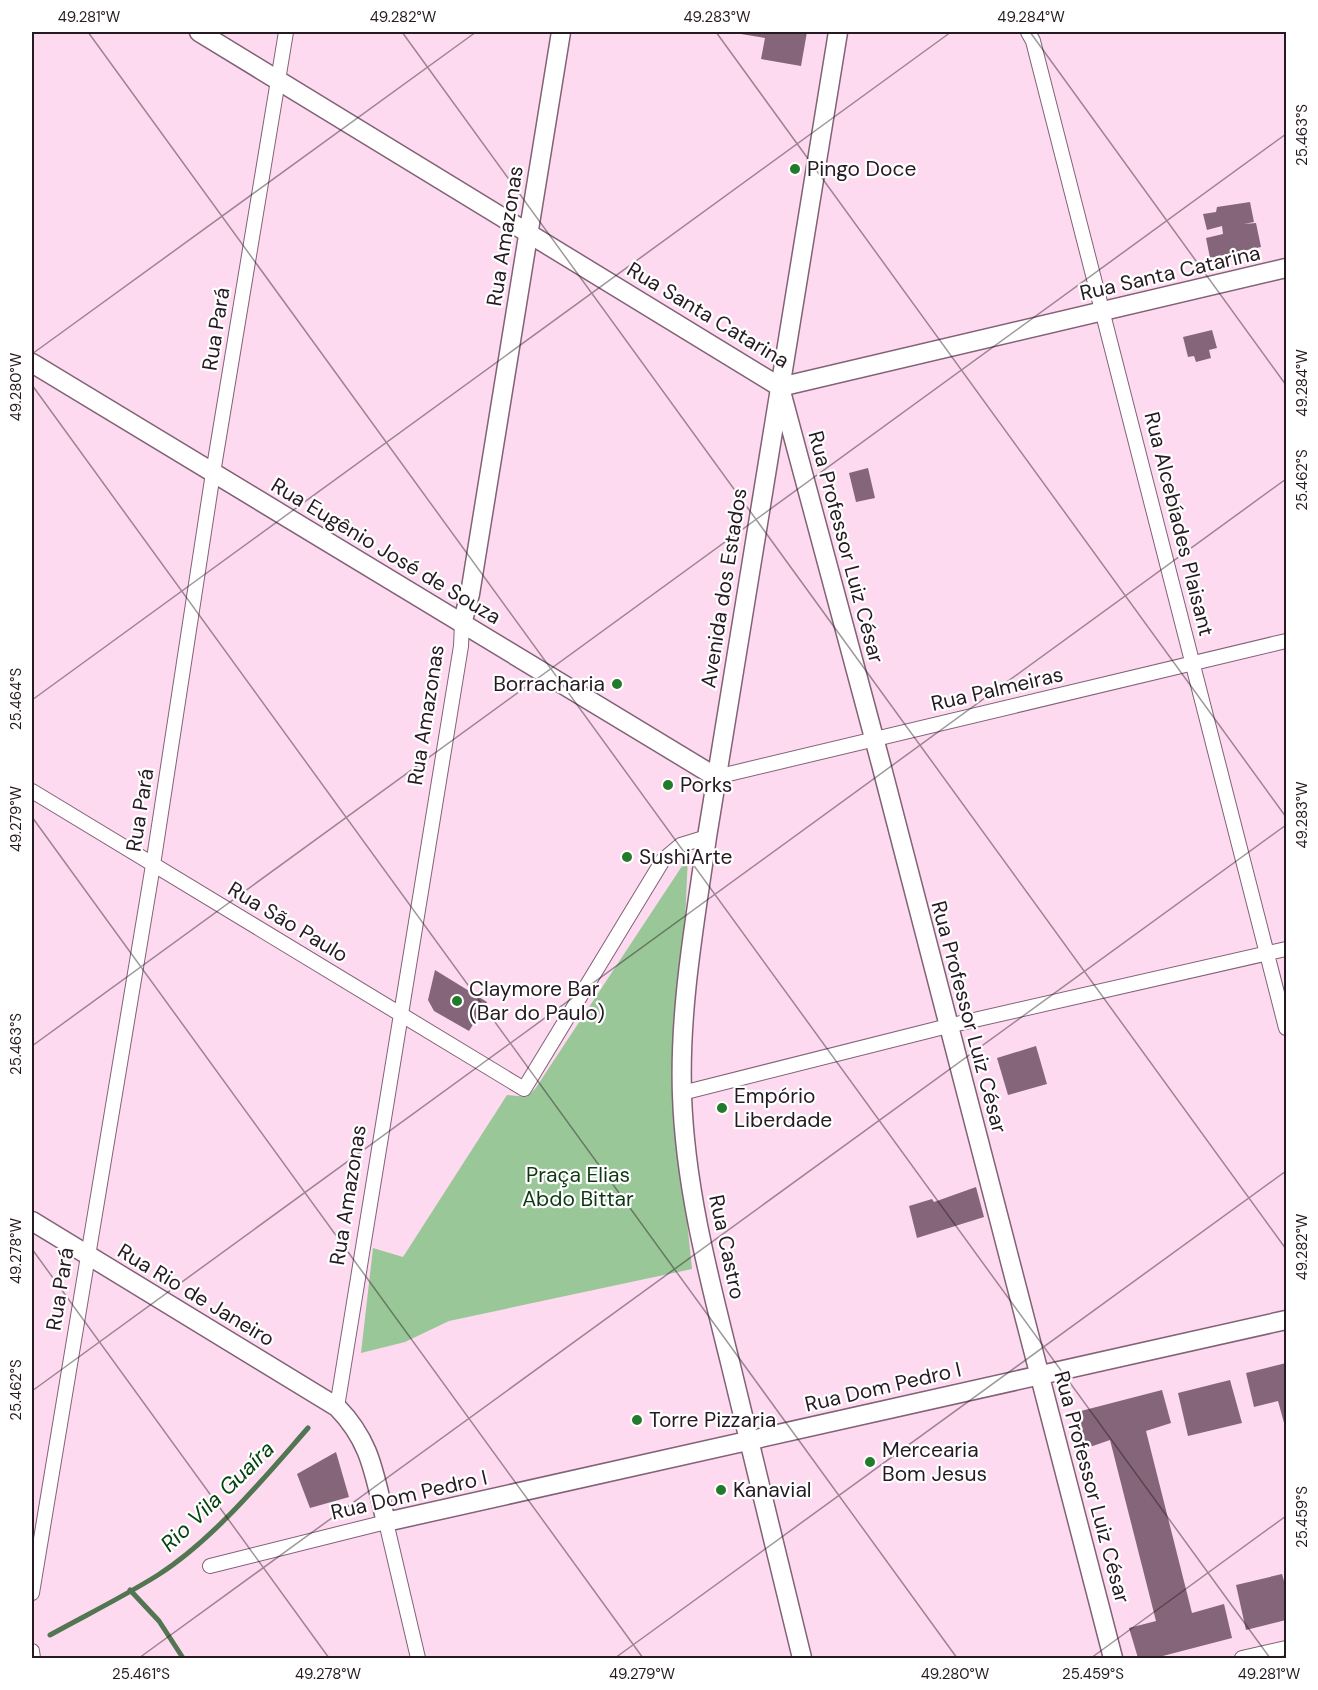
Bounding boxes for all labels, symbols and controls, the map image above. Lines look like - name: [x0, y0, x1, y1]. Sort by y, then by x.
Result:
- text: 49.281°W: [58, 7, 121, 27]
- text: 49.282°W: [370, 7, 437, 27]
- text: 49.283°W: [683, 7, 751, 27]
- text: 49.284°W: [997, 7, 1065, 27]
- text: 25.463°S: [1292, 104, 1312, 166]
- place label: Pingo Doce: [807, 155, 917, 183]
- marker: Pingo Doce: [788, 162, 802, 176]
- street label: Rua Amazonas: [480, 164, 530, 308]
- street label: Rua Santa Catarina: [1077, 239, 1263, 307]
- street label: Rua Santa Catarina: [622, 255, 794, 375]
- street label: Rua Pará: [196, 285, 236, 373]
- text: 49.284°W: [1292, 349, 1312, 417]
- text: 49.280°W: [6, 352, 26, 421]
- street label: Rua Alcebíades Plaisant: [1138, 409, 1220, 639]
- street label: Rua Professor Luiz César: [802, 428, 891, 666]
- text: 25.462°S: [1292, 449, 1312, 511]
- street label: Rua Eugênio José de Souza: [266, 471, 506, 631]
- street label: Avenida dos Estados: [694, 486, 754, 690]
- street label: Rua Amazonas: [401, 643, 451, 787]
- street label: Rua Palmeiras: [928, 660, 1066, 718]
- text: 25.464°S: [6, 668, 26, 730]
- place label: Borracharia: [493, 670, 605, 698]
- marker: Borracharia: [610, 677, 624, 691]
- street label: Rua Pará: [120, 766, 160, 854]
- place label: Porks: [680, 771, 732, 799]
- marker: Porks: [661, 778, 675, 792]
- text: 49.283°W: [1292, 781, 1312, 849]
- text: 49.279°W: [6, 785, 26, 852]
- place label: SushiArte: [639, 843, 733, 871]
- marker: SushiArte: [620, 850, 634, 864]
- street label: Rua São Paulo: [223, 875, 353, 969]
- street label: Rua Professor Luiz César: [925, 898, 1014, 1136]
- place label: Claymore Bar (Bar do Paulo): [469, 975, 605, 1027]
- marker: Claymore Bar (Bar do Paulo): [450, 994, 464, 1008]
- text: 25.463°S: [6, 1013, 26, 1075]
- place label: Empório Liberdade: [734, 1082, 832, 1134]
- marker: Empório Liberdade: [715, 1101, 729, 1115]
- street label: Rua Amazonas: [323, 1123, 373, 1267]
- park label: Praça Elias Abdo Bittar: [522, 1161, 634, 1213]
- street label: Rua Castro: [702, 1192, 752, 1302]
- text: 49.282°W: [1292, 1213, 1312, 1280]
- text: 49.278°W: [6, 1218, 26, 1284]
- street label: Rua Rio de Janeiro: [112, 1237, 280, 1353]
- street label: Rua Pará: [40, 1245, 80, 1333]
- street label: Rua Dom Pedro I: [802, 1355, 964, 1419]
- text: 25.462°S: [6, 1359, 26, 1421]
- street label: Rua Professor Luiz César: [1048, 1368, 1137, 1606]
- place label: Torre Pizzaria: [649, 1406, 776, 1434]
- marker: Torre Pizzaria: [630, 1413, 644, 1427]
- water label: Rio Vila Guaíra: [154, 1435, 281, 1558]
- place label: Mercearia Bom Jesus: [882, 1436, 987, 1488]
- marker: Mercearia Bom Jesus: [863, 1455, 877, 1469]
- street label: Rua Dom Pedro I: [328, 1463, 490, 1527]
- place label: Kanavial: [733, 1476, 812, 1504]
- marker: Kanavial: [714, 1483, 728, 1497]
- text: 25.459°S: [1292, 1486, 1312, 1548]
- text: 25.461°S: [112, 1664, 170, 1684]
- text: 49.278°W: [295, 1664, 361, 1684]
- text: 49.279°W: [609, 1664, 676, 1684]
- text: 49.280°W: [921, 1664, 990, 1684]
- text: 25.459°S: [1062, 1664, 1124, 1684]
- text: 49.281°W: [1238, 1664, 1301, 1684]

